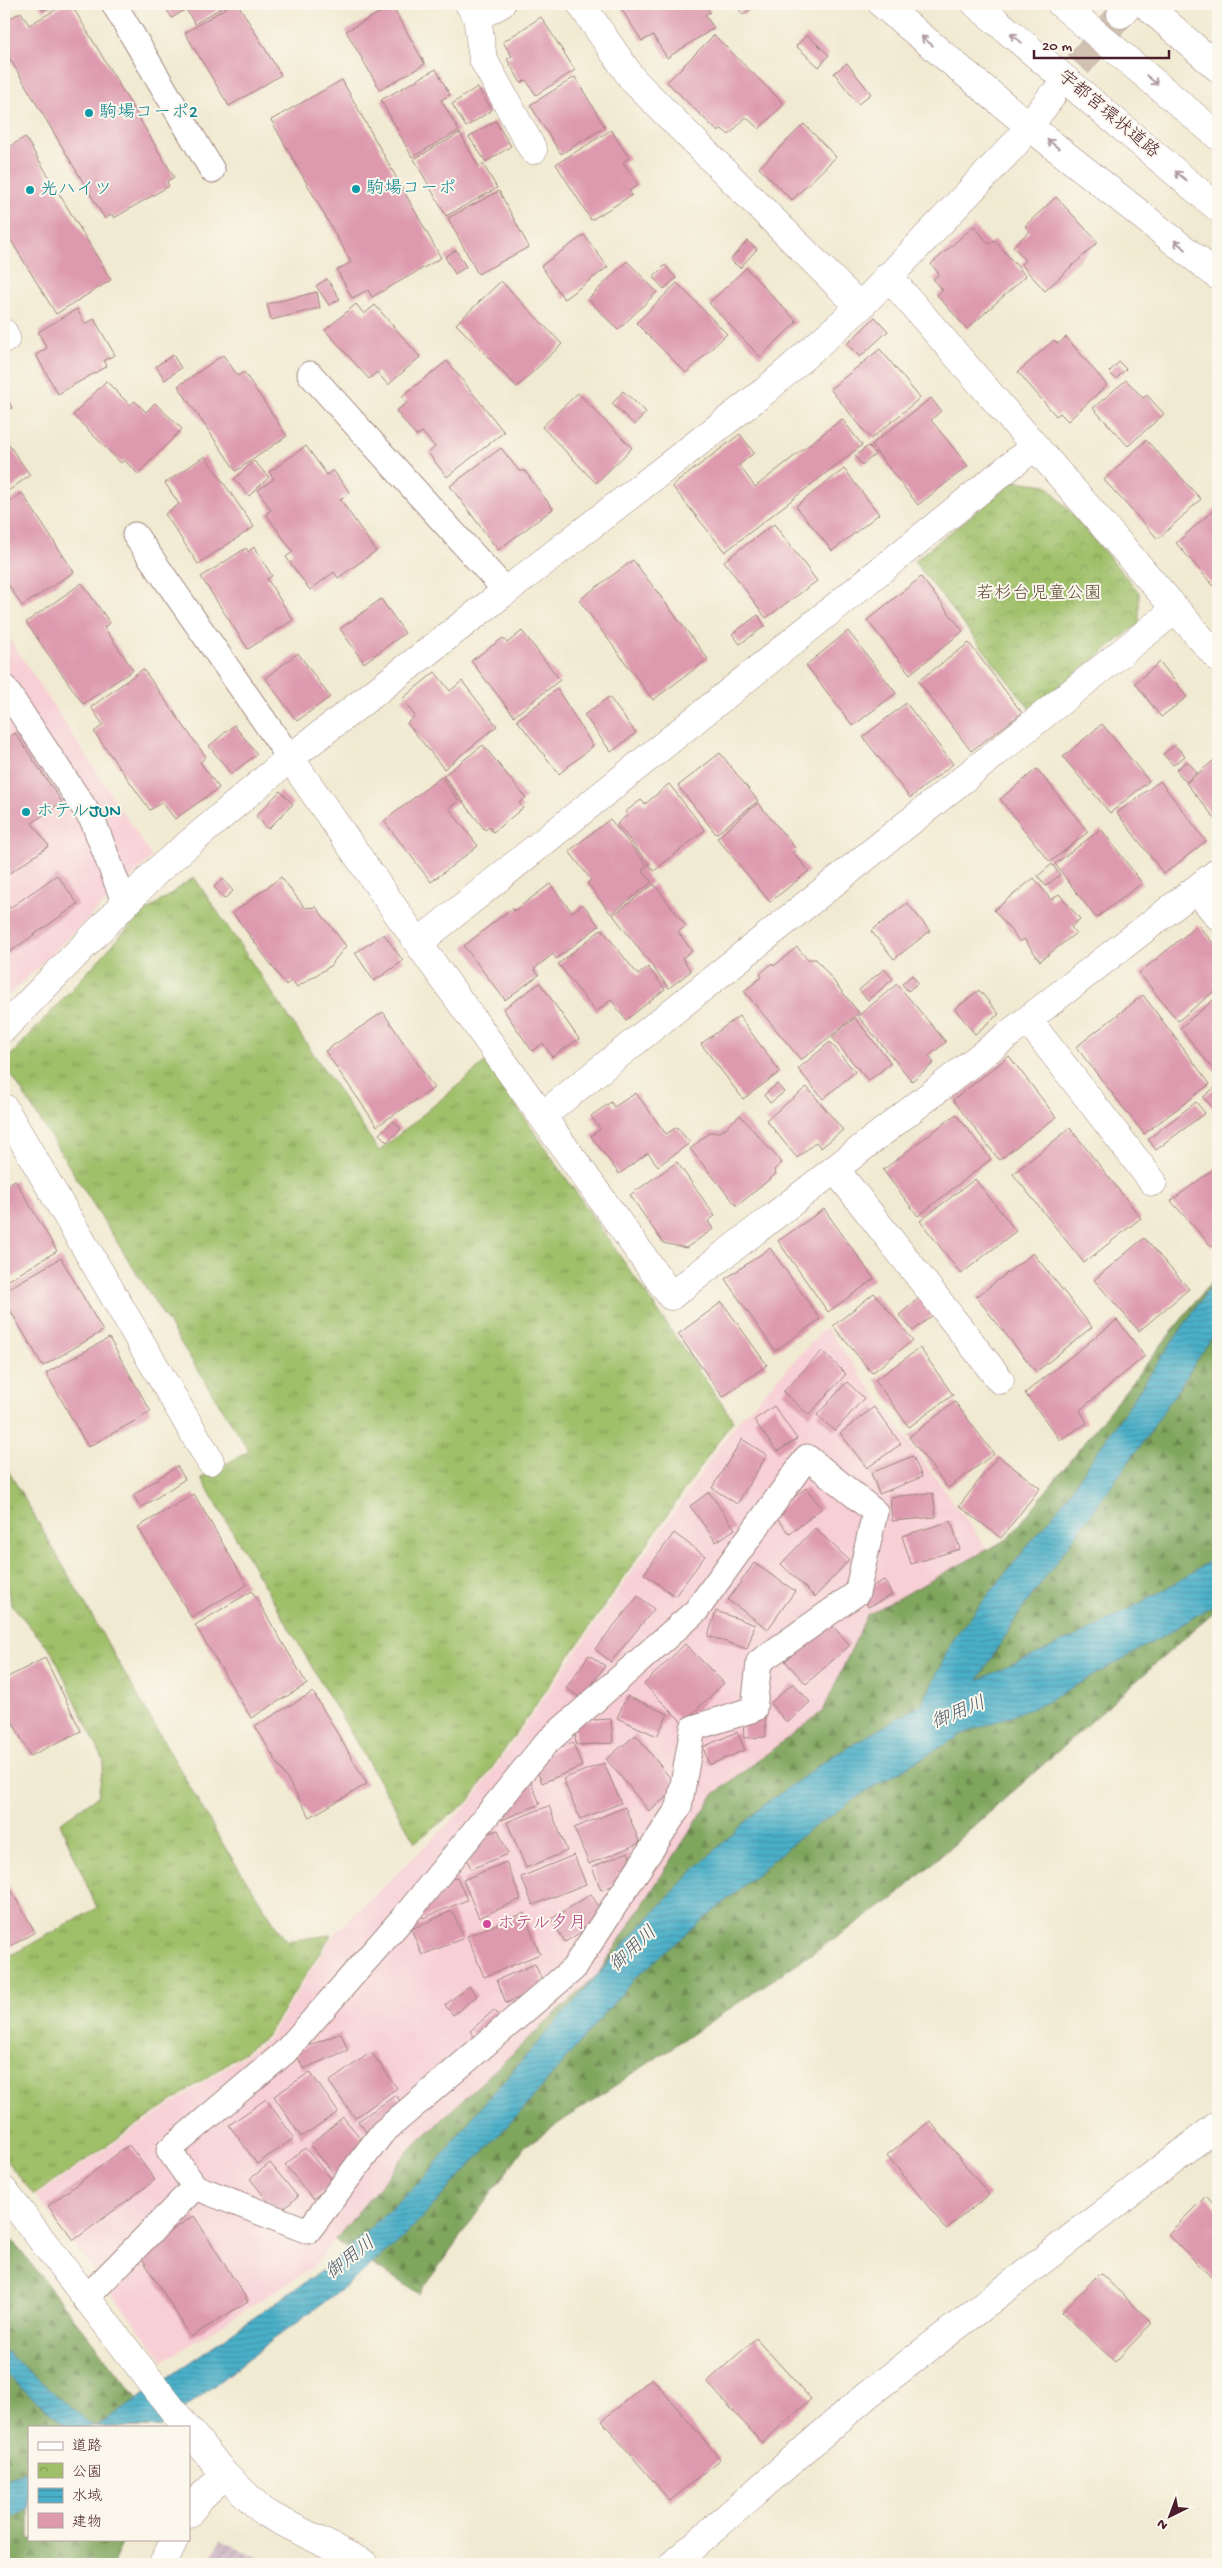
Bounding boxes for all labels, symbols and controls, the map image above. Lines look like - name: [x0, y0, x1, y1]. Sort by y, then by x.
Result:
- scale bar: [1034, 28, 1170, 60]
- one-way arrow: [1010, 32, 1023, 44]
- one-way arrow: [921, 35, 934, 47]
- text: 20 m: [1042, 38, 1072, 56]
- street label: 宇都宮環状道路: [1053, 66, 1164, 164]
- one-way arrow: [1145, 75, 1158, 86]
- place label: 駒場コーポ2: [99, 102, 198, 124]
- marker: 駒場コーポ2: [83, 107, 95, 119]
- one-way arrow: [1046, 139, 1059, 150]
- one-way arrow: [1175, 171, 1188, 182]
- place label: 駒場コーポ: [366, 178, 456, 200]
- place label: 光ハイツ: [40, 180, 112, 201]
- marker: 駒場コーポ: [350, 183, 362, 195]
- marker: 光ハイツ: [24, 184, 36, 196]
- one-way arrow: [1174, 240, 1187, 251]
- park label: 若杉台児童公園: [976, 583, 1102, 605]
- place label: ホテルJUN: [36, 802, 121, 823]
- marker: ホテルJUN: [20, 806, 32, 818]
- water label: 御用川: [928, 1693, 990, 1735]
- place label: ホテル夕月: [497, 1912, 586, 1935]
- marker: ホテル夕月: [481, 1918, 493, 1930]
- water label: 御用川: [605, 1922, 663, 1978]
- water label: 御用川: [321, 2232, 381, 2286]
- legend: [28, 2426, 190, 2540]
- text: 道路: [72, 2438, 102, 2456]
- text: 公園: [72, 2464, 102, 2482]
- text: 水域: [72, 2487, 102, 2506]
- north arrow: [1144, 2490, 1194, 2540]
- text: 建物: [72, 2514, 102, 2532]
- text: N: [1154, 2514, 1172, 2533]

